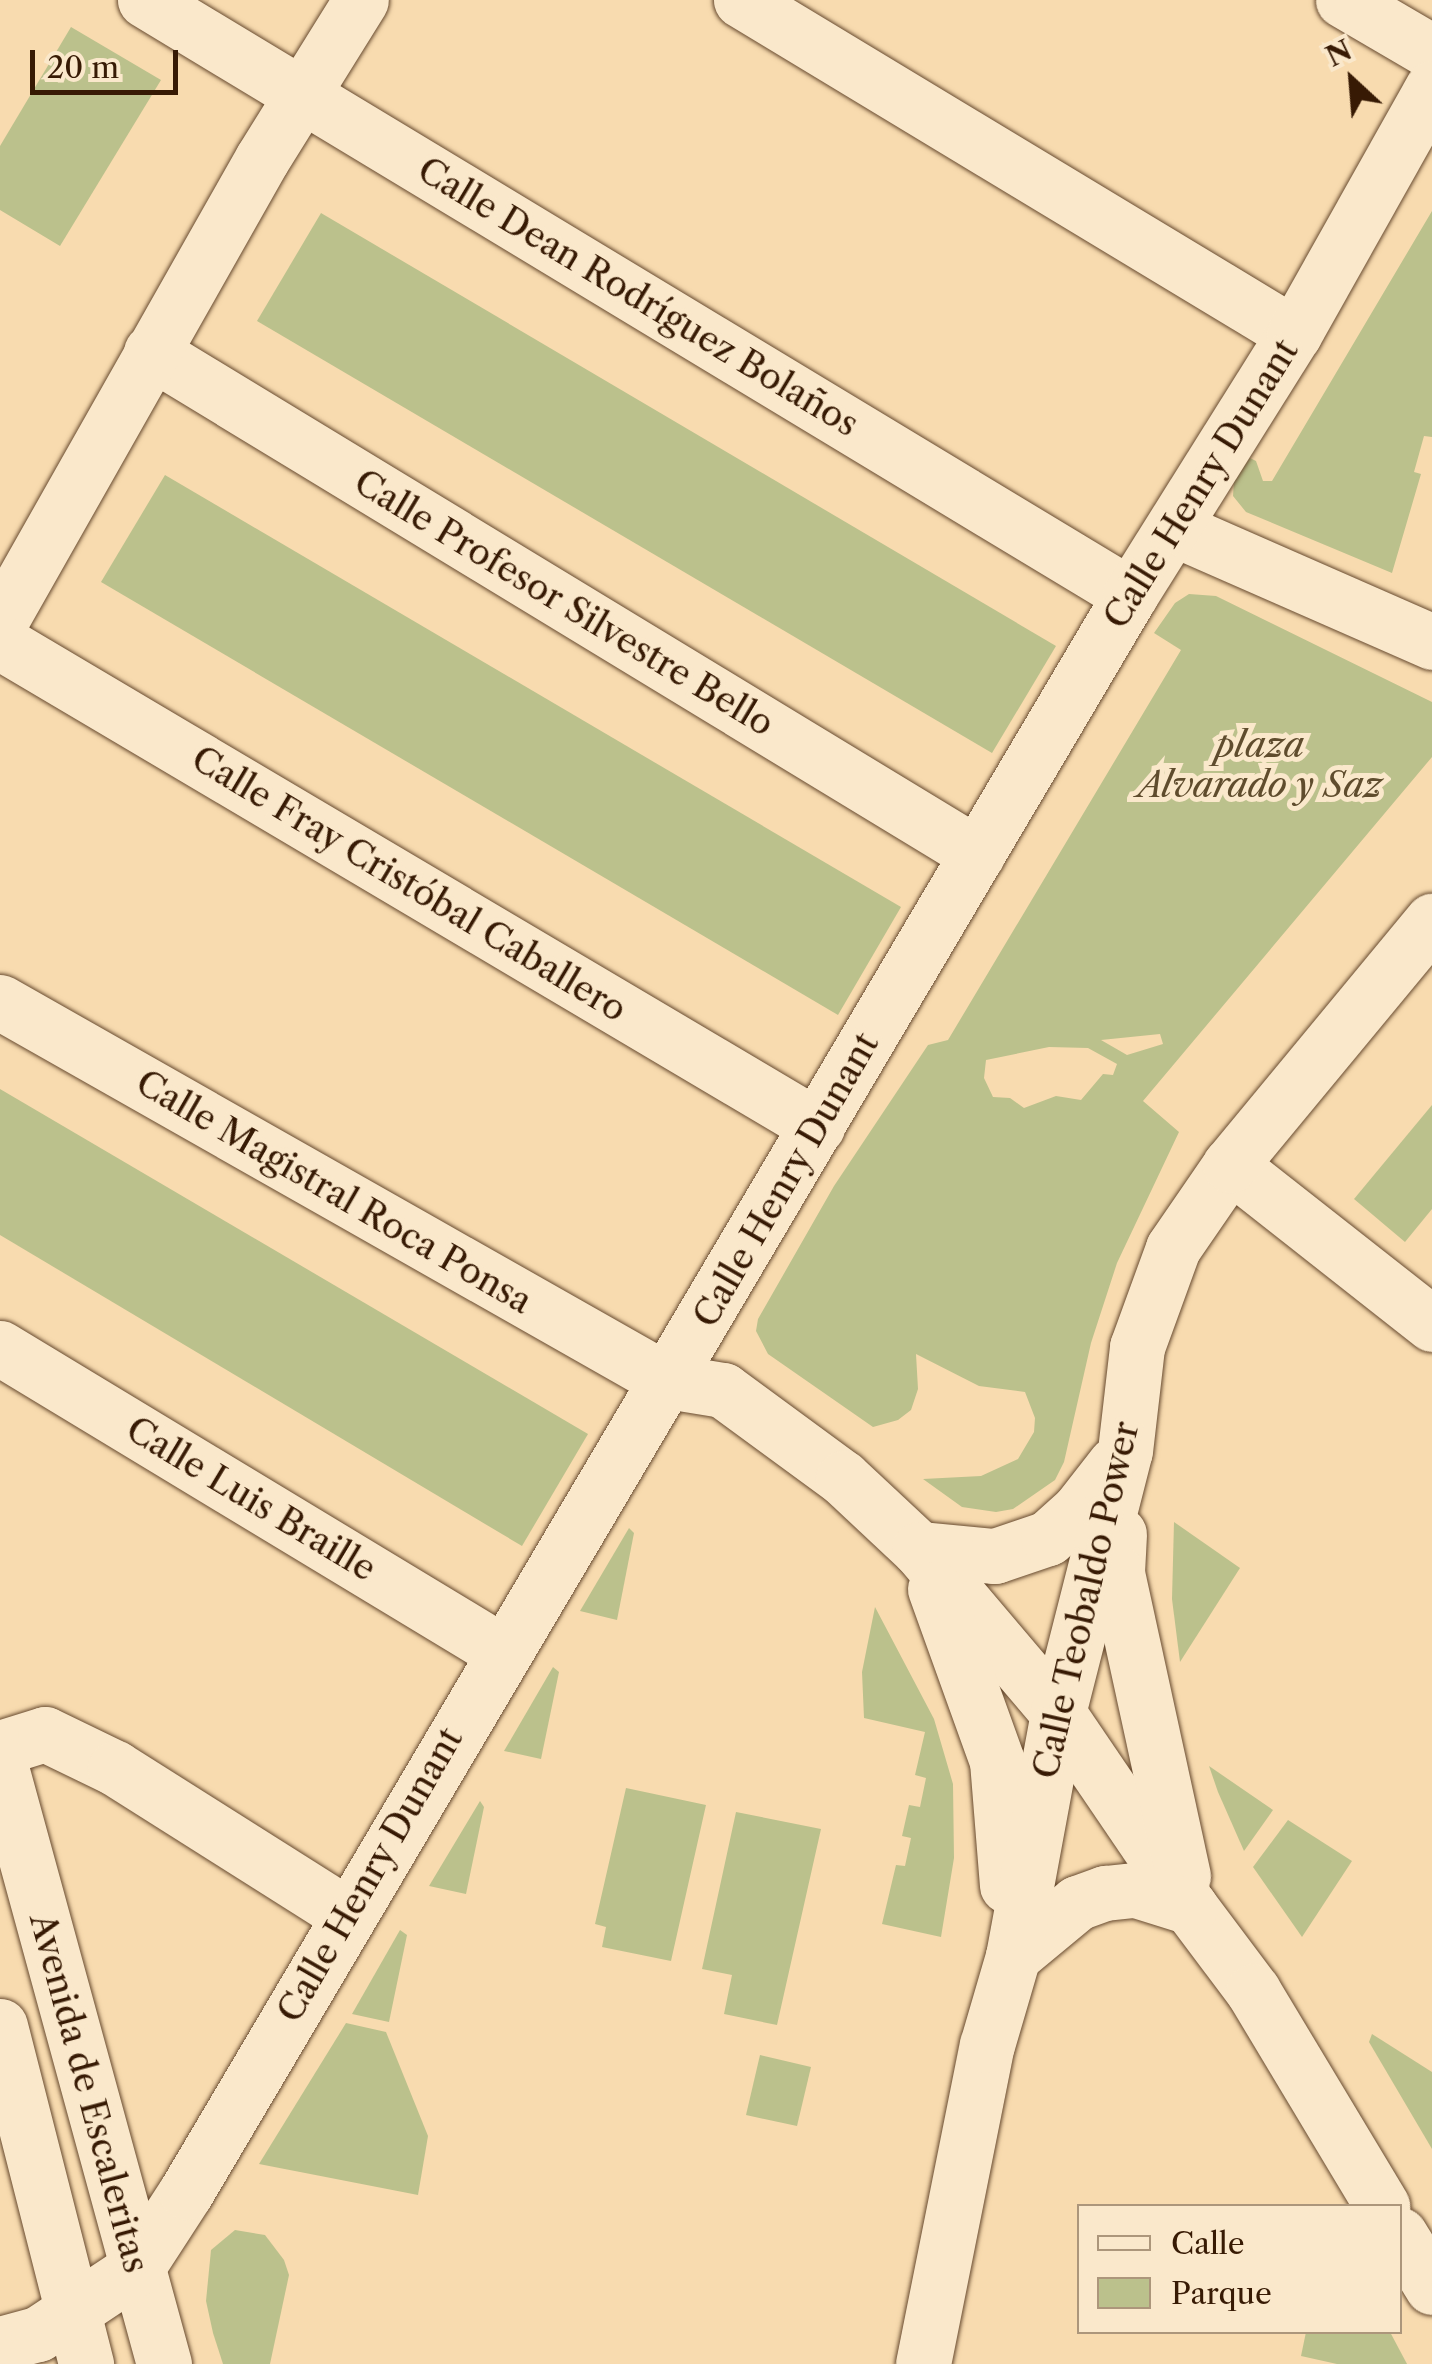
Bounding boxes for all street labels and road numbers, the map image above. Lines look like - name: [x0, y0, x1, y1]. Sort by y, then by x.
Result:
- street label: Calle Dean Rodríguez Bolaños: [410, 149, 866, 445]
- street label: Calle Henry Dunant: [1095, 331, 1307, 637]
- street label: Calle Profesor Silvestre Bello: [346, 461, 782, 745]
- street label: Calle Fray Cristóbal Caballero: [184, 737, 634, 1031]
- street label: Calle Henry Dunant: [684, 1025, 888, 1335]
- street label: Calle Magistral Roca Ponsa: [129, 1061, 539, 1323]
- street label: Calle Luis Braille: [119, 1408, 383, 1590]
- street label: Calle Teobaldo Power: [1024, 1417, 1148, 1783]
- street label: Calle Henry Dunant: [268, 1720, 472, 2030]
- street label: Avenida de Escaleritas: [21, 1908, 157, 2278]

